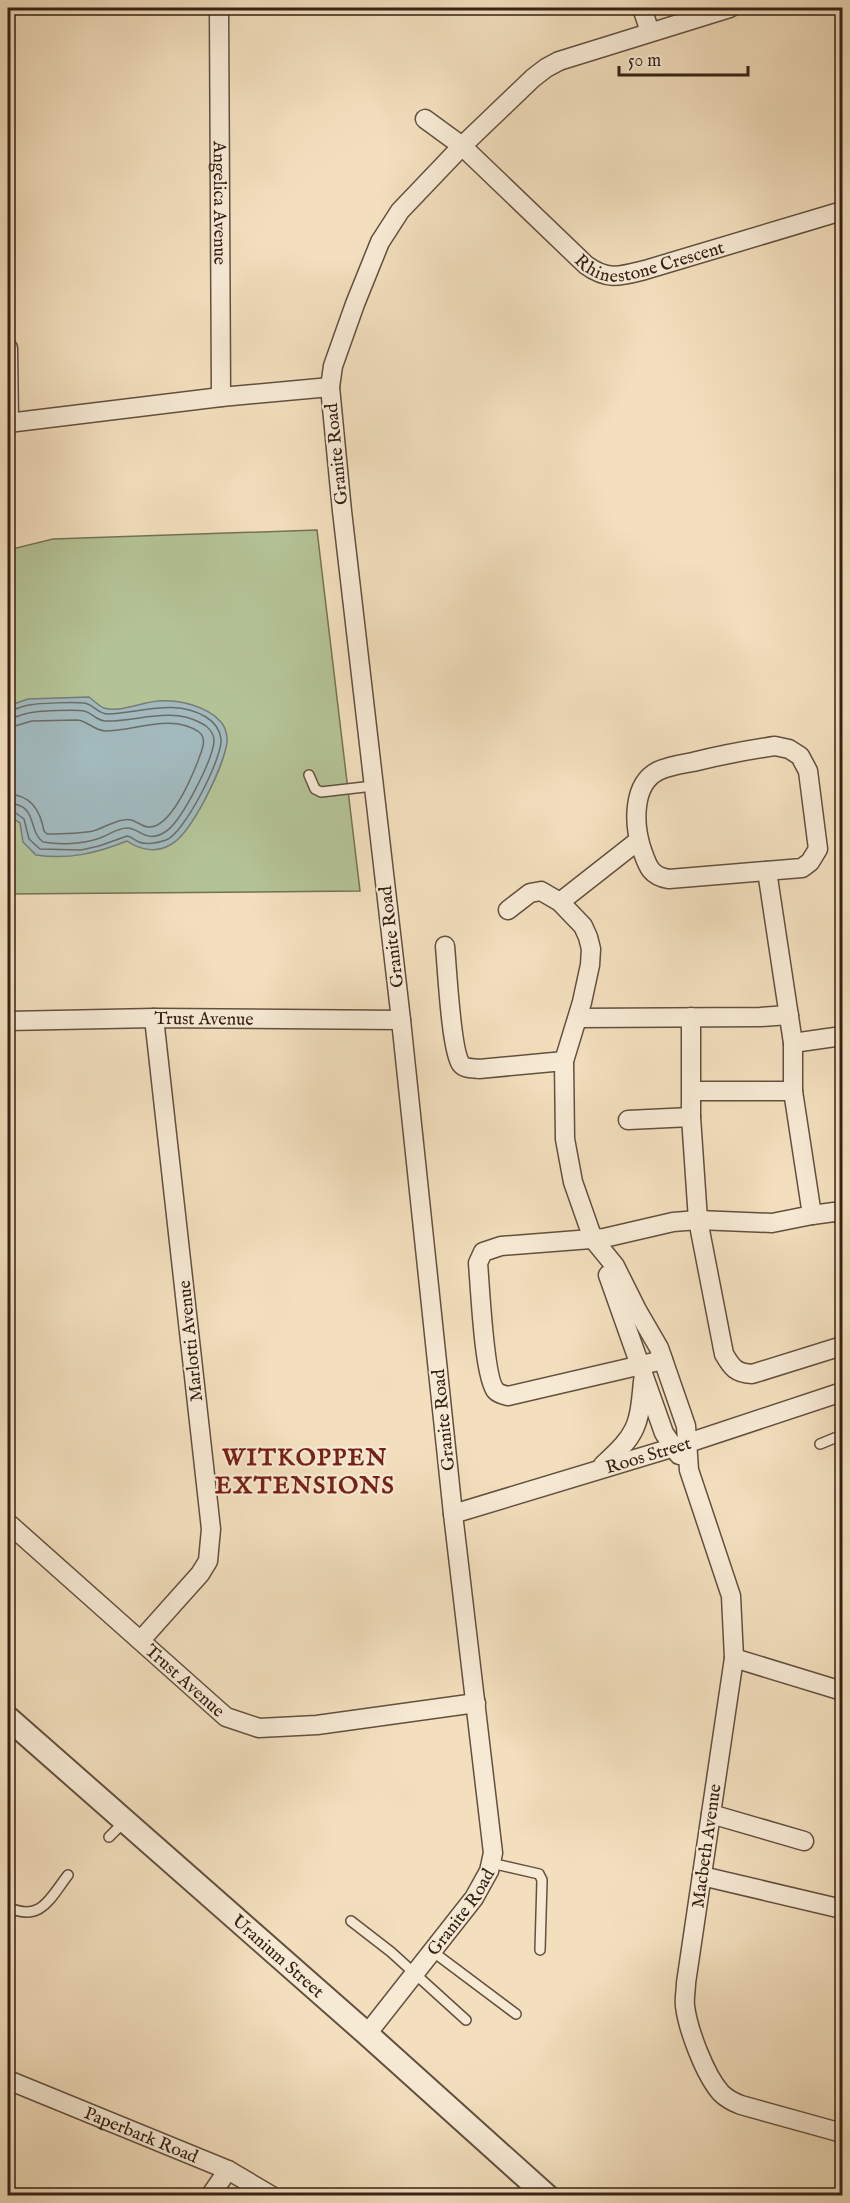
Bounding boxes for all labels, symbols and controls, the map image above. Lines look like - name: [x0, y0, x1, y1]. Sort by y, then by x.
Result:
- scale bar: [619, 39, 748, 77]
- text: 50 m: [628, 50, 661, 73]
- street label: Angelica Avenue: [207, 140, 230, 265]
- street label: Rhinestone Crescent: [569, 237, 727, 289]
- street label: Granite Road: [321, 401, 354, 506]
- street label: Granite Road: [375, 884, 410, 989]
- street label: Trust Avenue: [154, 1008, 254, 1032]
- street label: Marlotti Avenue: [174, 1279, 209, 1403]
- street label: Granite Road: [428, 1367, 461, 1472]
- street label: Roos Street: [603, 1433, 694, 1480]
- district label: WITKOPPEN EXTENSIONS: [215, 1443, 395, 1502]
- street label: Trust Avenue: [139, 1640, 229, 1723]
- street label: Macbeth Avenue: [687, 1783, 728, 1910]
- street label: Granite Road: [423, 1865, 501, 1961]
- street label: Uranium Street: [226, 1910, 328, 2004]
- street label: Paperbark Road: [80, 2102, 201, 2170]

